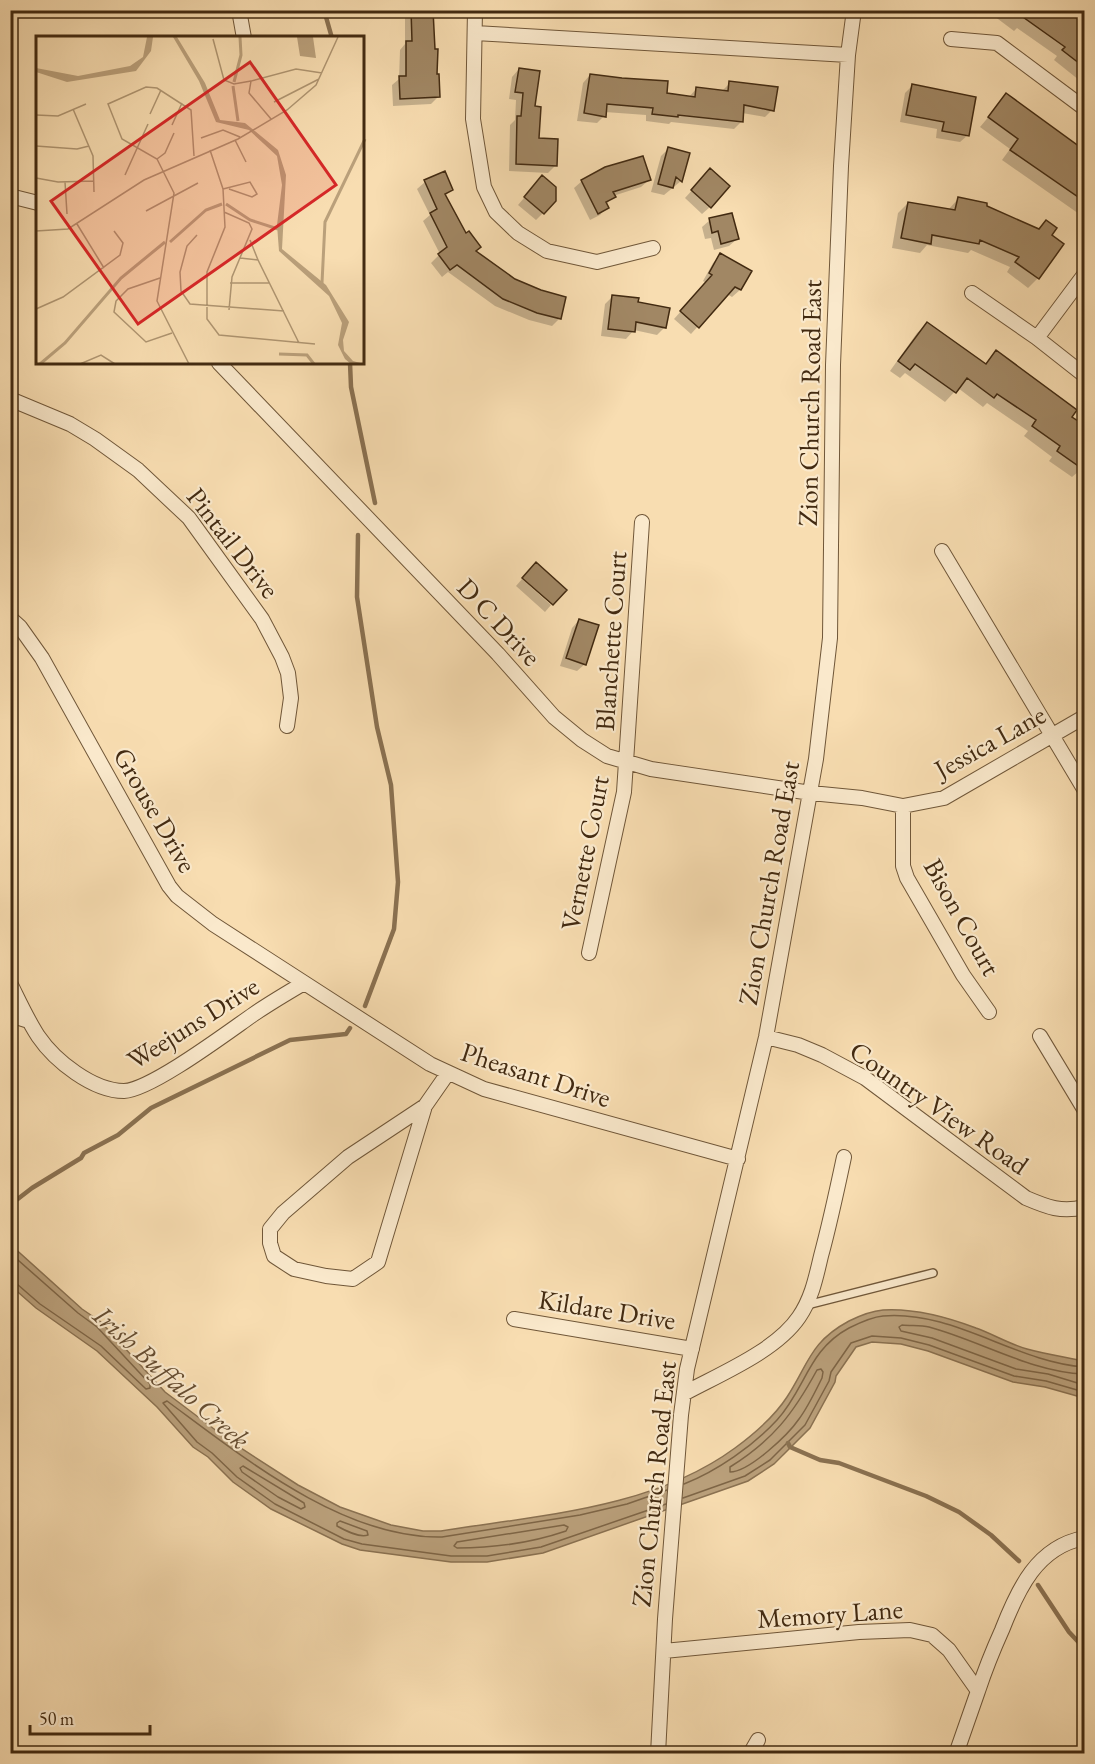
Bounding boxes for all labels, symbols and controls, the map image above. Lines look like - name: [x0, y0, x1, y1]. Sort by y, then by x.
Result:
- inset map: [36, 36, 364, 364]
- street label: Zion Church Road East: [790, 279, 829, 527]
- street label: Pintail Drive: [179, 480, 288, 605]
- street label: Blanchette Court: [587, 549, 634, 732]
- street label: D C Drive: [450, 570, 549, 673]
- street label: Jessica Lane: [926, 697, 1052, 787]
- street label: Grouse Drive: [106, 741, 205, 879]
- street label: Zion Church Road East: [730, 758, 807, 1008]
- street label: Vernette Court: [552, 772, 617, 933]
- street label: Bison Court: [916, 852, 1009, 982]
- street label: Weejuns Drive: [120, 968, 265, 1077]
- street label: Country View Road: [843, 1033, 1036, 1183]
- street label: Pheasant Drive: [457, 1034, 615, 1115]
- street label: Kildare Drive: [536, 1281, 678, 1338]
- water label: Irish Buffalo Creek: [85, 1297, 258, 1457]
- street label: Zion Church Road East: [623, 1359, 684, 1609]
- street label: Memory Lane: [756, 1591, 904, 1636]
- scale bar: [30, 1698, 150, 1736]
- text: 50 m: [39, 1707, 74, 1730]

